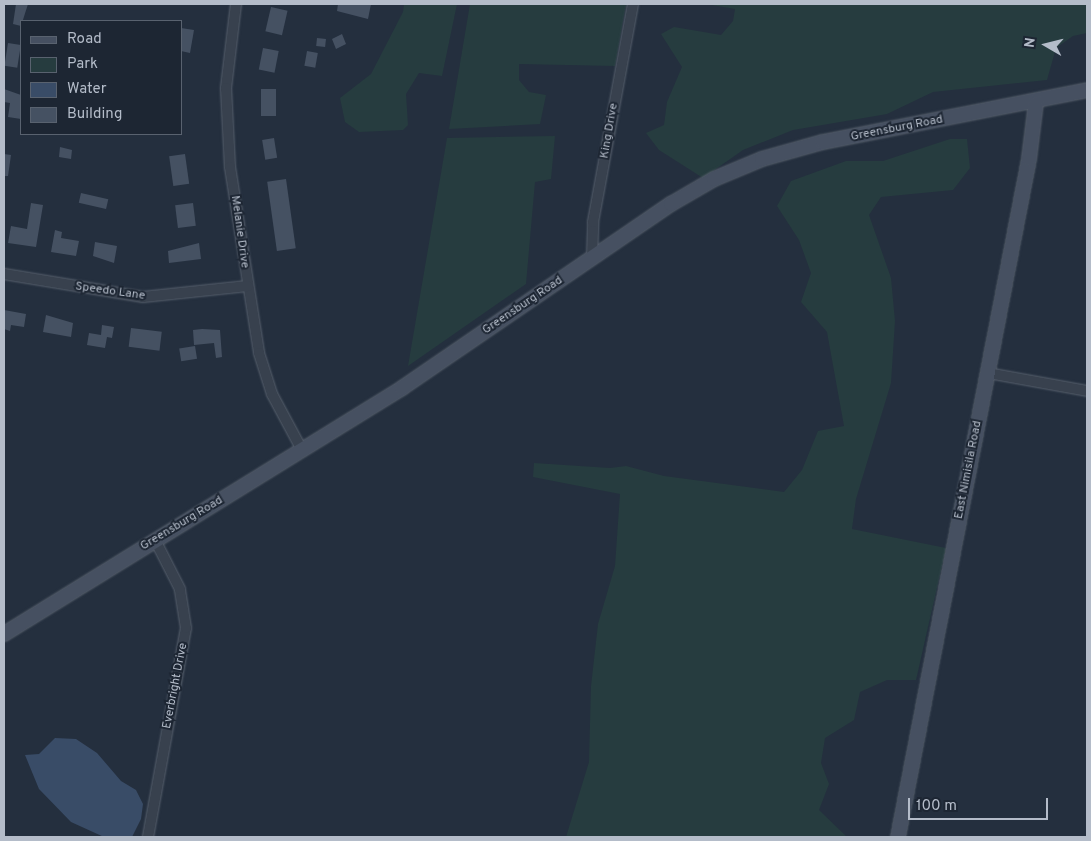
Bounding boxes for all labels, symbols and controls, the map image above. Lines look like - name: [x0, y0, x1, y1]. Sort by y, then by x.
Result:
- legend: [20, 20, 182, 135]
- north arrow: [1021, 20, 1071, 70]
- text: Road: [67, 30, 102, 49]
- text: N: [1022, 37, 1040, 49]
- text: Park: [67, 55, 98, 74]
- text: Water: [67, 80, 106, 99]
- street label: King Drive: [598, 102, 622, 160]
- text: Building: [67, 105, 122, 124]
- street label: Greensburg Road: [850, 113, 944, 145]
- street label: Melanie Drive: [227, 195, 251, 269]
- street label: Greensburg Road: [480, 274, 566, 338]
- street label: Speedo Lane: [74, 280, 146, 304]
- street label: East Nimisila Road: [952, 420, 986, 520]
- street label: Greensburg Road: [138, 494, 226, 554]
- street label: Everbright Drive: [161, 642, 191, 730]
- scale bar: [911, 788, 1051, 820]
- text: 100 m: [916, 797, 957, 816]

